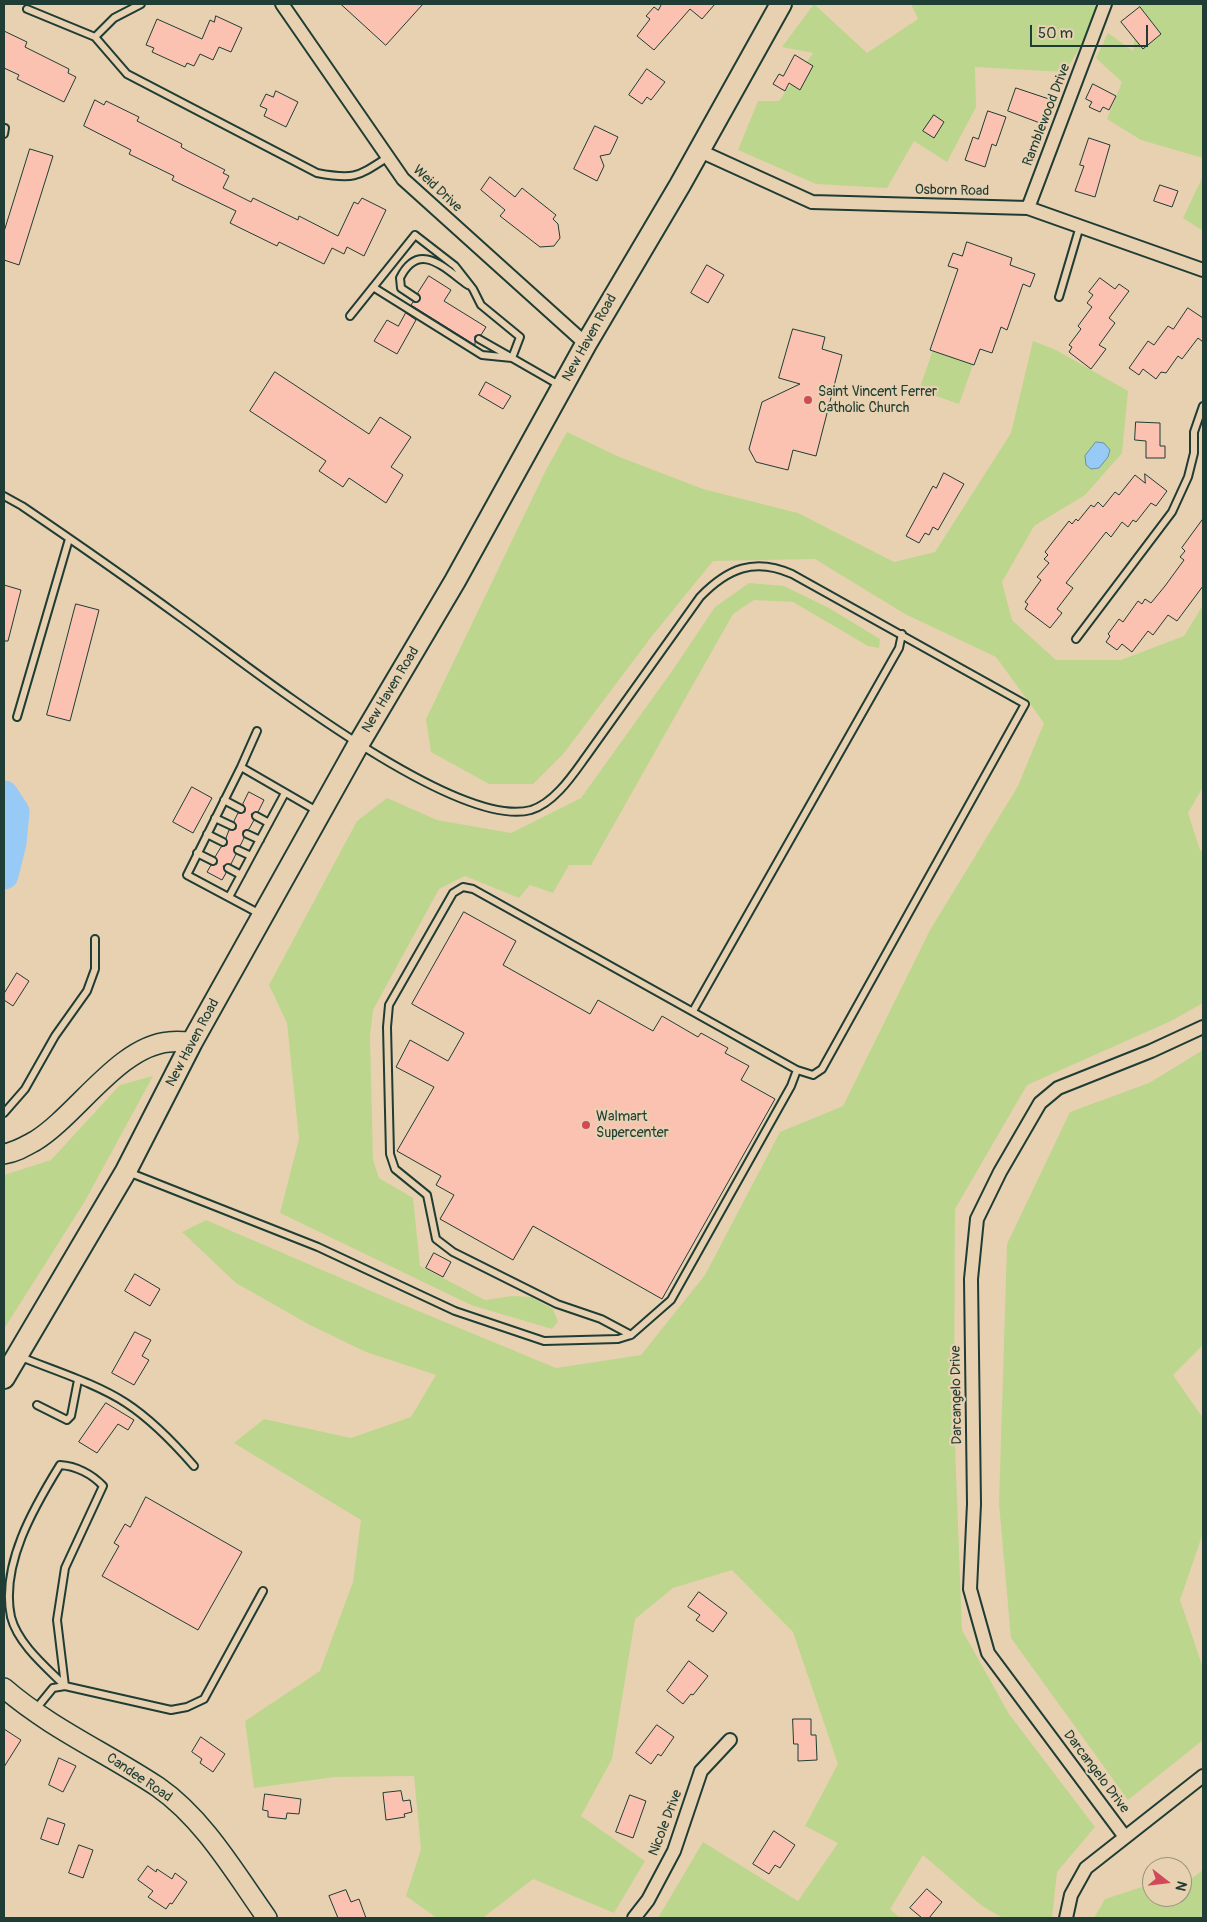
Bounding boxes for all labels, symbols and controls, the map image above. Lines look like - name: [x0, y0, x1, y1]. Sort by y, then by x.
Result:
- scale bar: [1032, 15, 1150, 47]
- text: 50 m: [1038, 24, 1073, 43]
- street label: Ramblewood Drive: [1020, 61, 1074, 169]
- street label: Weid Drive: [409, 162, 465, 216]
- street label: Osborn Road: [915, 182, 989, 200]
- street label: New Haven Road: [559, 291, 621, 385]
- place label: Saint Vincent Ferrer Catholic Church: [818, 384, 937, 417]
- marker: Saint Vincent Ferrer Catholic Church: [802, 394, 814, 406]
- street label: New Haven Road: [359, 644, 423, 736]
- street label: New Haven Road: [163, 996, 223, 1090]
- place label: Walmart Supercenter: [596, 1109, 669, 1142]
- marker: Walmart Supercenter: [580, 1119, 592, 1131]
- street label: Darcangelo Drive: [948, 1345, 966, 1445]
- street label: Darcangelo Drive: [1059, 1727, 1133, 1817]
- street label: Candee Road: [103, 1750, 175, 1806]
- street label: Nicole Drive: [646, 1787, 686, 1859]
- north arrow: [1142, 1857, 1192, 1907]
- text: N: [1171, 1879, 1190, 1893]

